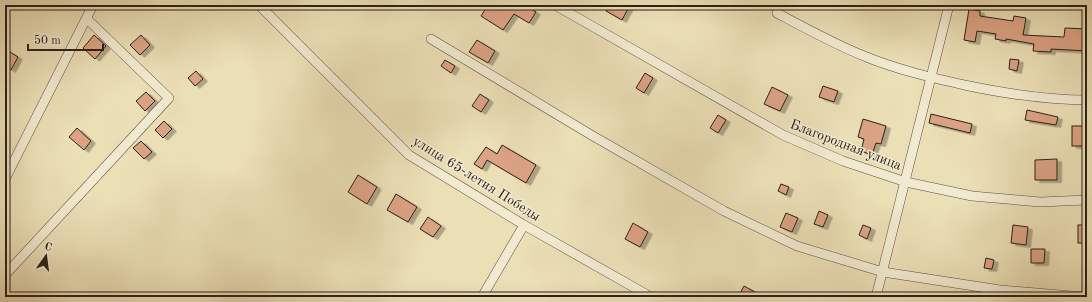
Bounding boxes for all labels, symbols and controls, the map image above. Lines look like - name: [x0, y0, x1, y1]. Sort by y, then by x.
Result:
- scale bar: [28, 26, 103, 52]
- text: 50 m: [34, 34, 61, 47]
- street label: Благородная улица: [788, 117, 904, 173]
- street label: улица 65-летия Победы: [410, 134, 543, 224]
- north arrow: [26, 236, 66, 276]
- text: С: [43, 242, 53, 254]

